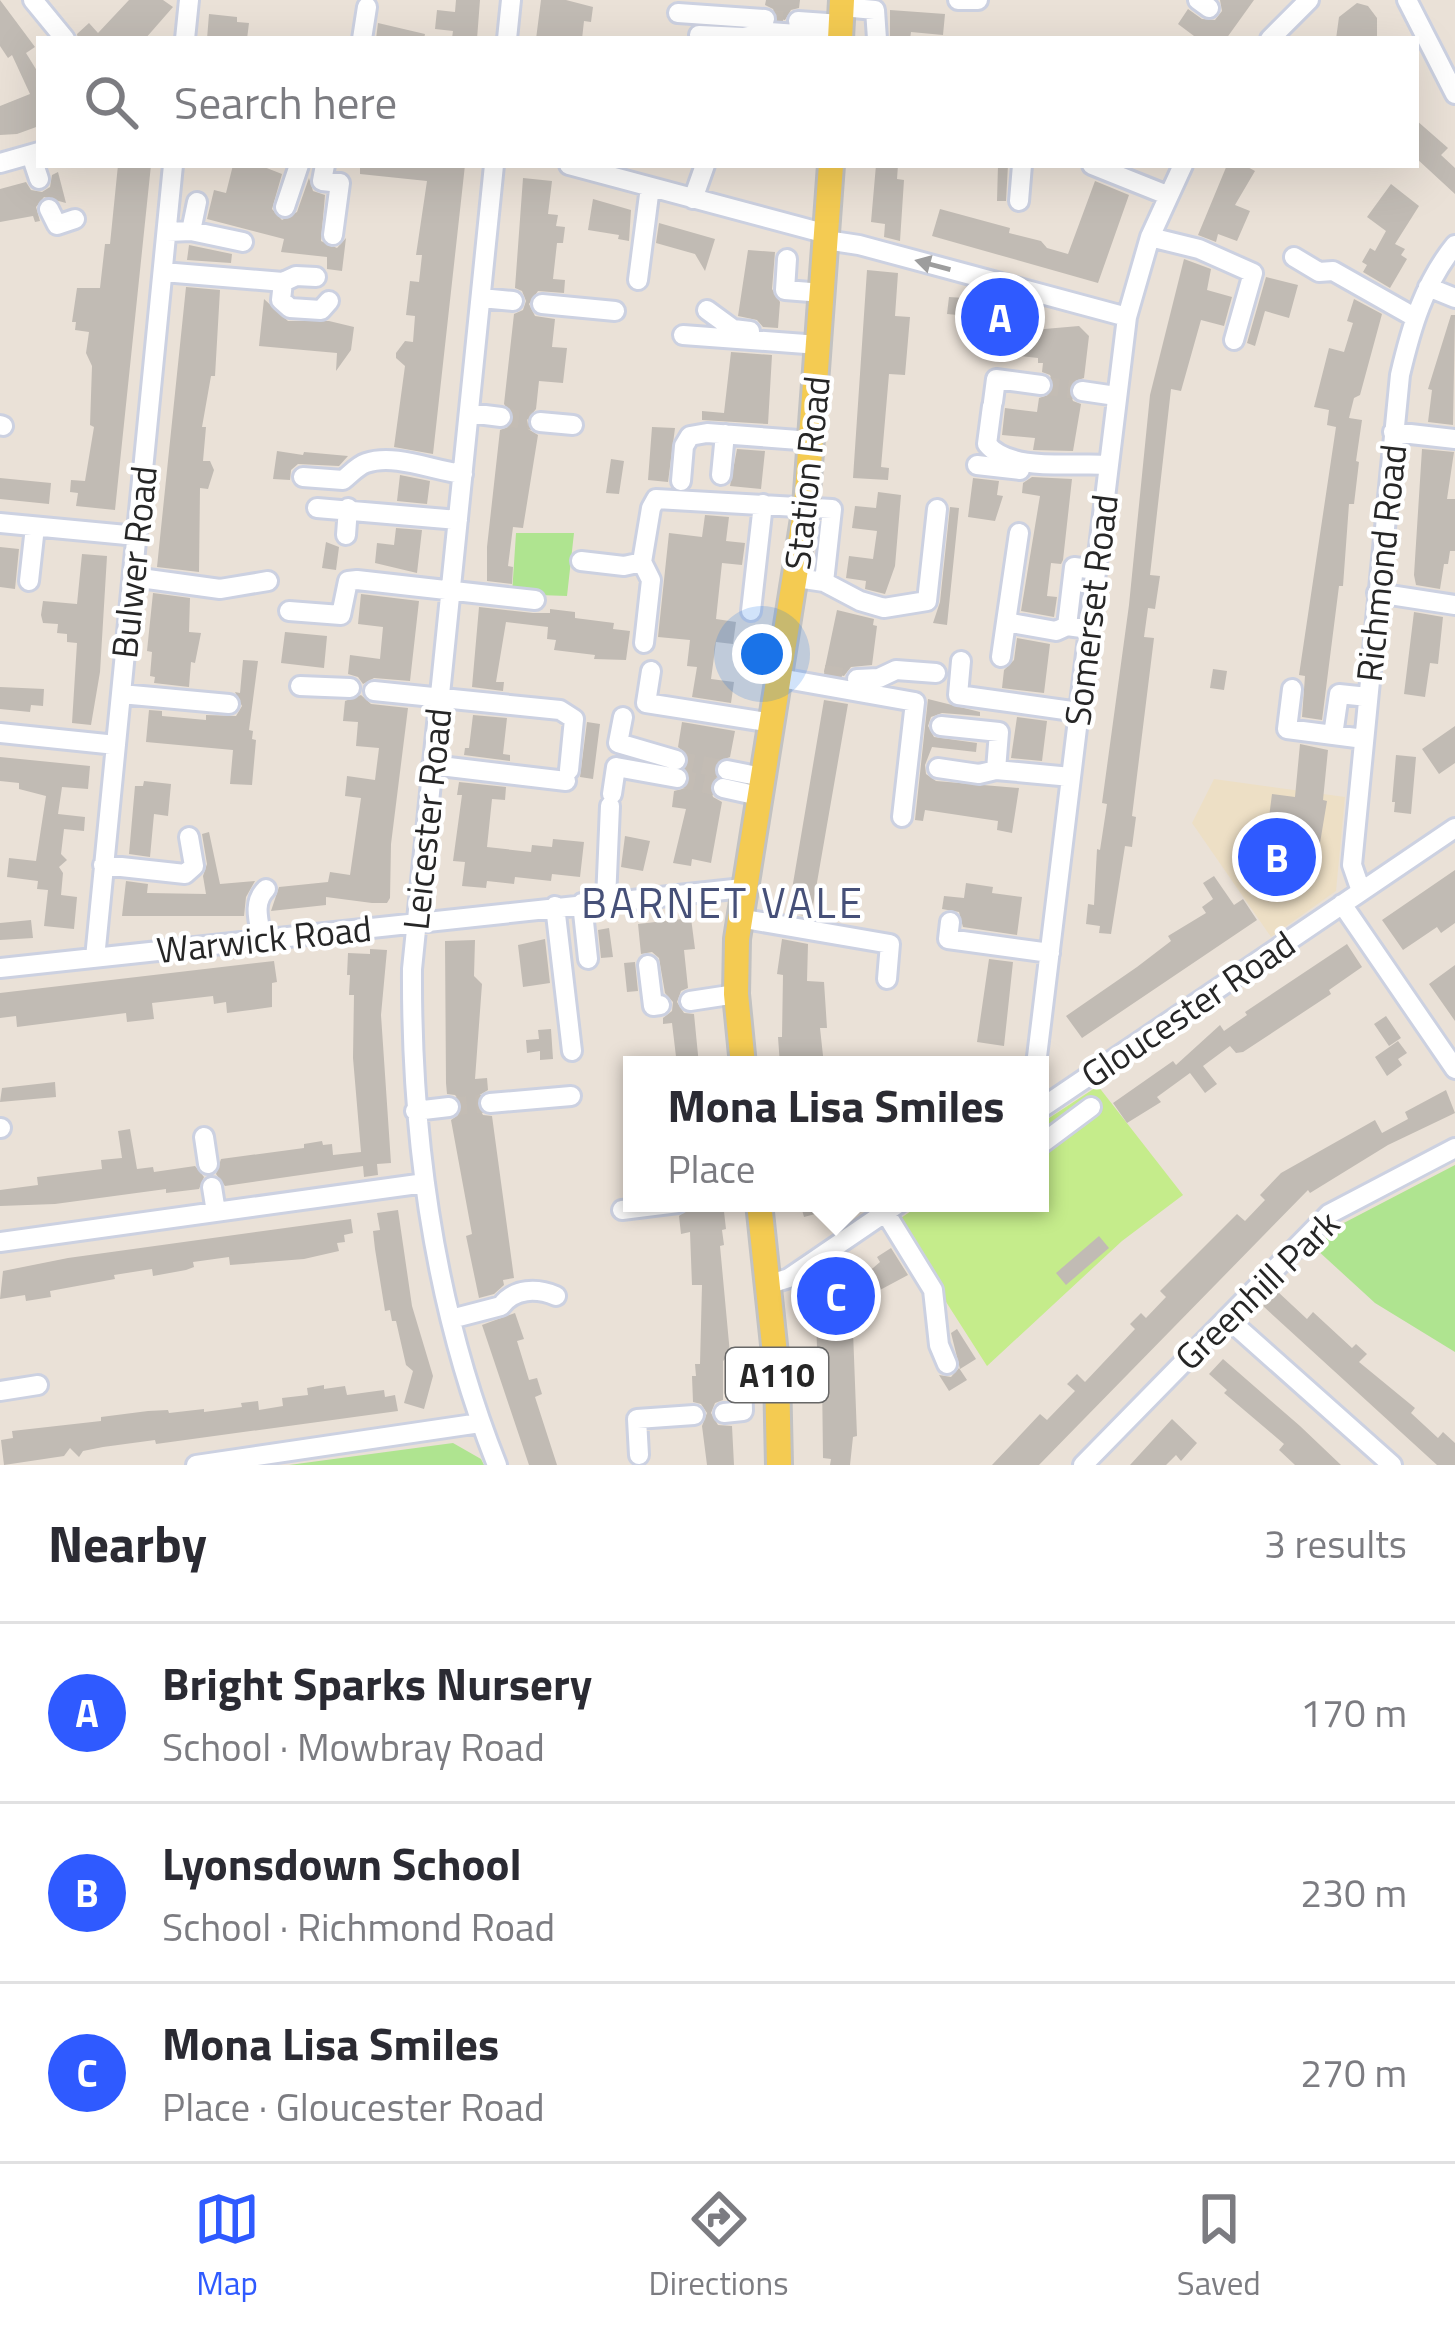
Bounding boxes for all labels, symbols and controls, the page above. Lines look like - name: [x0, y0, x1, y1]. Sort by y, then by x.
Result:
- search box: [36, 36, 1419, 168]
- text: Search here: [174, 68, 397, 136]
- icon: search: [78, 69, 144, 135]
- one-way arrow: [915, 254, 952, 273]
- pin: A: [961, 272, 1039, 362]
- street label: Station Road: [769, 373, 844, 573]
- street label: Richmond Road: [1341, 442, 1420, 684]
- street label: Bulwer Road: [96, 463, 171, 661]
- street label: Somerset Road: [1049, 491, 1132, 729]
- your location: [732, 624, 792, 684]
- street label: Leicester Road: [388, 705, 465, 933]
- pin: B: [1238, 812, 1316, 902]
- district label: BARNET VALE: [581, 870, 865, 934]
- street label: Warwick Road: [154, 900, 374, 977]
- street label: Gloucester Road: [1069, 916, 1306, 1101]
- popup: [623, 1056, 1049, 1212]
- text: Mona Lisa Smiles: [667, 1071, 1005, 1139]
- text: Place: [667, 1139, 756, 1198]
- street label: Greenhill Park: [1162, 1197, 1352, 1383]
- pin: C: [797, 1251, 875, 1341]
- road number: A110: [726, 1348, 828, 1402]
- text: Nearby: [48, 1504, 207, 1582]
- text: 3 results: [1264, 1514, 1407, 1573]
- text: Bright Sparks Nursery: [162, 1649, 592, 1717]
- text: A: [75, 1683, 99, 1742]
- text: 170 m: [1300, 1683, 1407, 1742]
- text: School · Mowbray Road: [162, 1717, 545, 1776]
- text: Lyonsdown School: [162, 1829, 522, 1897]
- text: B: [75, 1863, 99, 1922]
- text: 230 m: [1300, 1863, 1407, 1922]
- text: School · Richmond Road: [162, 1897, 555, 1956]
- text: Mona Lisa Smiles: [162, 2009, 499, 2077]
- text: C: [76, 2043, 98, 2102]
- text: 270 m: [1300, 2043, 1407, 2102]
- text: Place · Gloucester Road: [162, 2077, 545, 2136]
- tab: Map: [194, 2186, 260, 2308]
- tab: Directions: [649, 2186, 788, 2308]
- tab: Saved: [1177, 2186, 1261, 2308]

